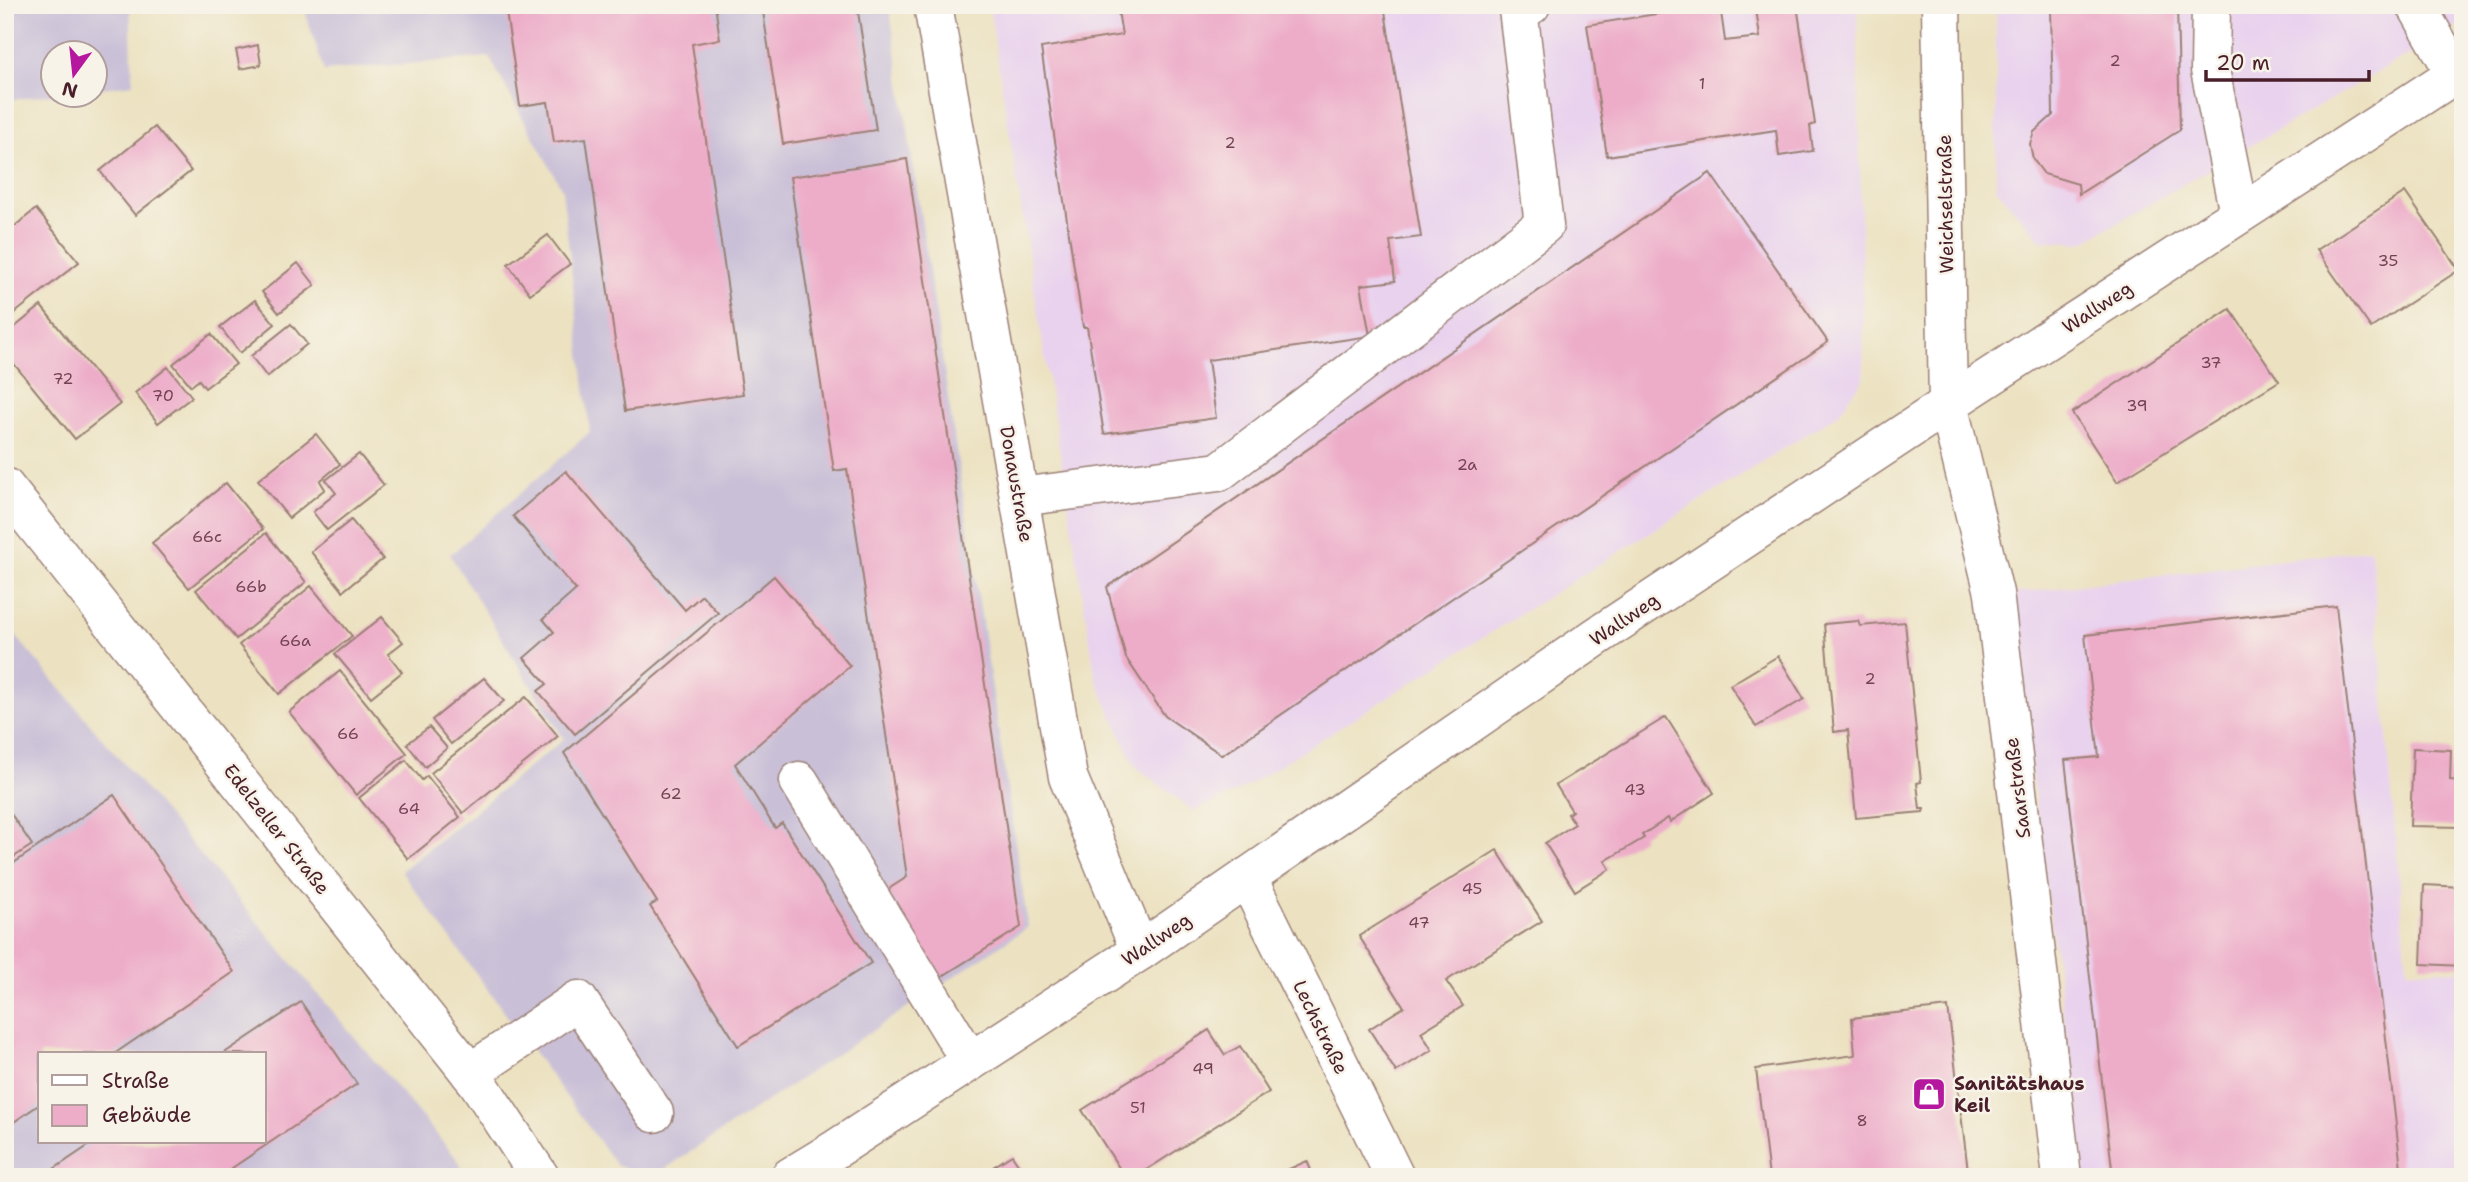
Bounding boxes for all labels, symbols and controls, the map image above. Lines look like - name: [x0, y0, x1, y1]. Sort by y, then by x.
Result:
- north arrow: [38, 38, 108, 108]
- scale bar: [2206, 38, 2368, 82]
- text: 20 m: [2216, 49, 2270, 77]
- house number: 2: [2109, 50, 2121, 71]
- house number: 1: [1699, 73, 1705, 94]
- text: N: [59, 76, 80, 104]
- house number: 2: [1224, 132, 1236, 153]
- street label: Weichselstraße: [1932, 134, 1959, 274]
- house number: 35: [2378, 250, 2398, 271]
- street label: Wallweg: [2057, 275, 2137, 339]
- house number: 37: [2200, 352, 2222, 373]
- house number: 72: [52, 368, 74, 389]
- house number: 70: [152, 385, 174, 406]
- house number: 39: [2126, 395, 2148, 416]
- street label: Donaustraße: [994, 424, 1039, 544]
- house number: 2a: [1457, 454, 1477, 475]
- house number: 66c: [192, 526, 222, 547]
- house number: 66b: [235, 576, 267, 597]
- street label: Wallweg: [1585, 587, 1664, 652]
- house number: 66a: [279, 630, 311, 651]
- house number: 2: [1864, 668, 1876, 689]
- house number: 66: [337, 723, 359, 744]
- street label: Saarstraße: [1999, 736, 2036, 840]
- street label: Edelzeller Straße: [218, 759, 335, 900]
- house number: 43: [1624, 779, 1646, 800]
- house number: 62: [660, 783, 682, 804]
- house number: 64: [398, 798, 420, 819]
- house number: 45: [1462, 878, 1482, 899]
- street label: Wallweg: [1117, 907, 1196, 972]
- house number: 47: [1408, 912, 1430, 933]
- street label: Lechstraße: [1287, 976, 1354, 1078]
- legend: [38, 1052, 266, 1144]
- house number: 49: [1192, 1058, 1214, 1079]
- text: Straße: [102, 1067, 170, 1095]
- place label: Sanitätshaus Keil: [1954, 1071, 2085, 1118]
- shop icon: Sanitätshaus Keil: [1910, 1075, 1948, 1113]
- house number: 51: [1130, 1097, 1146, 1118]
- text: Gebäude: [102, 1101, 192, 1129]
- house number: 8: [1856, 1110, 1868, 1131]

